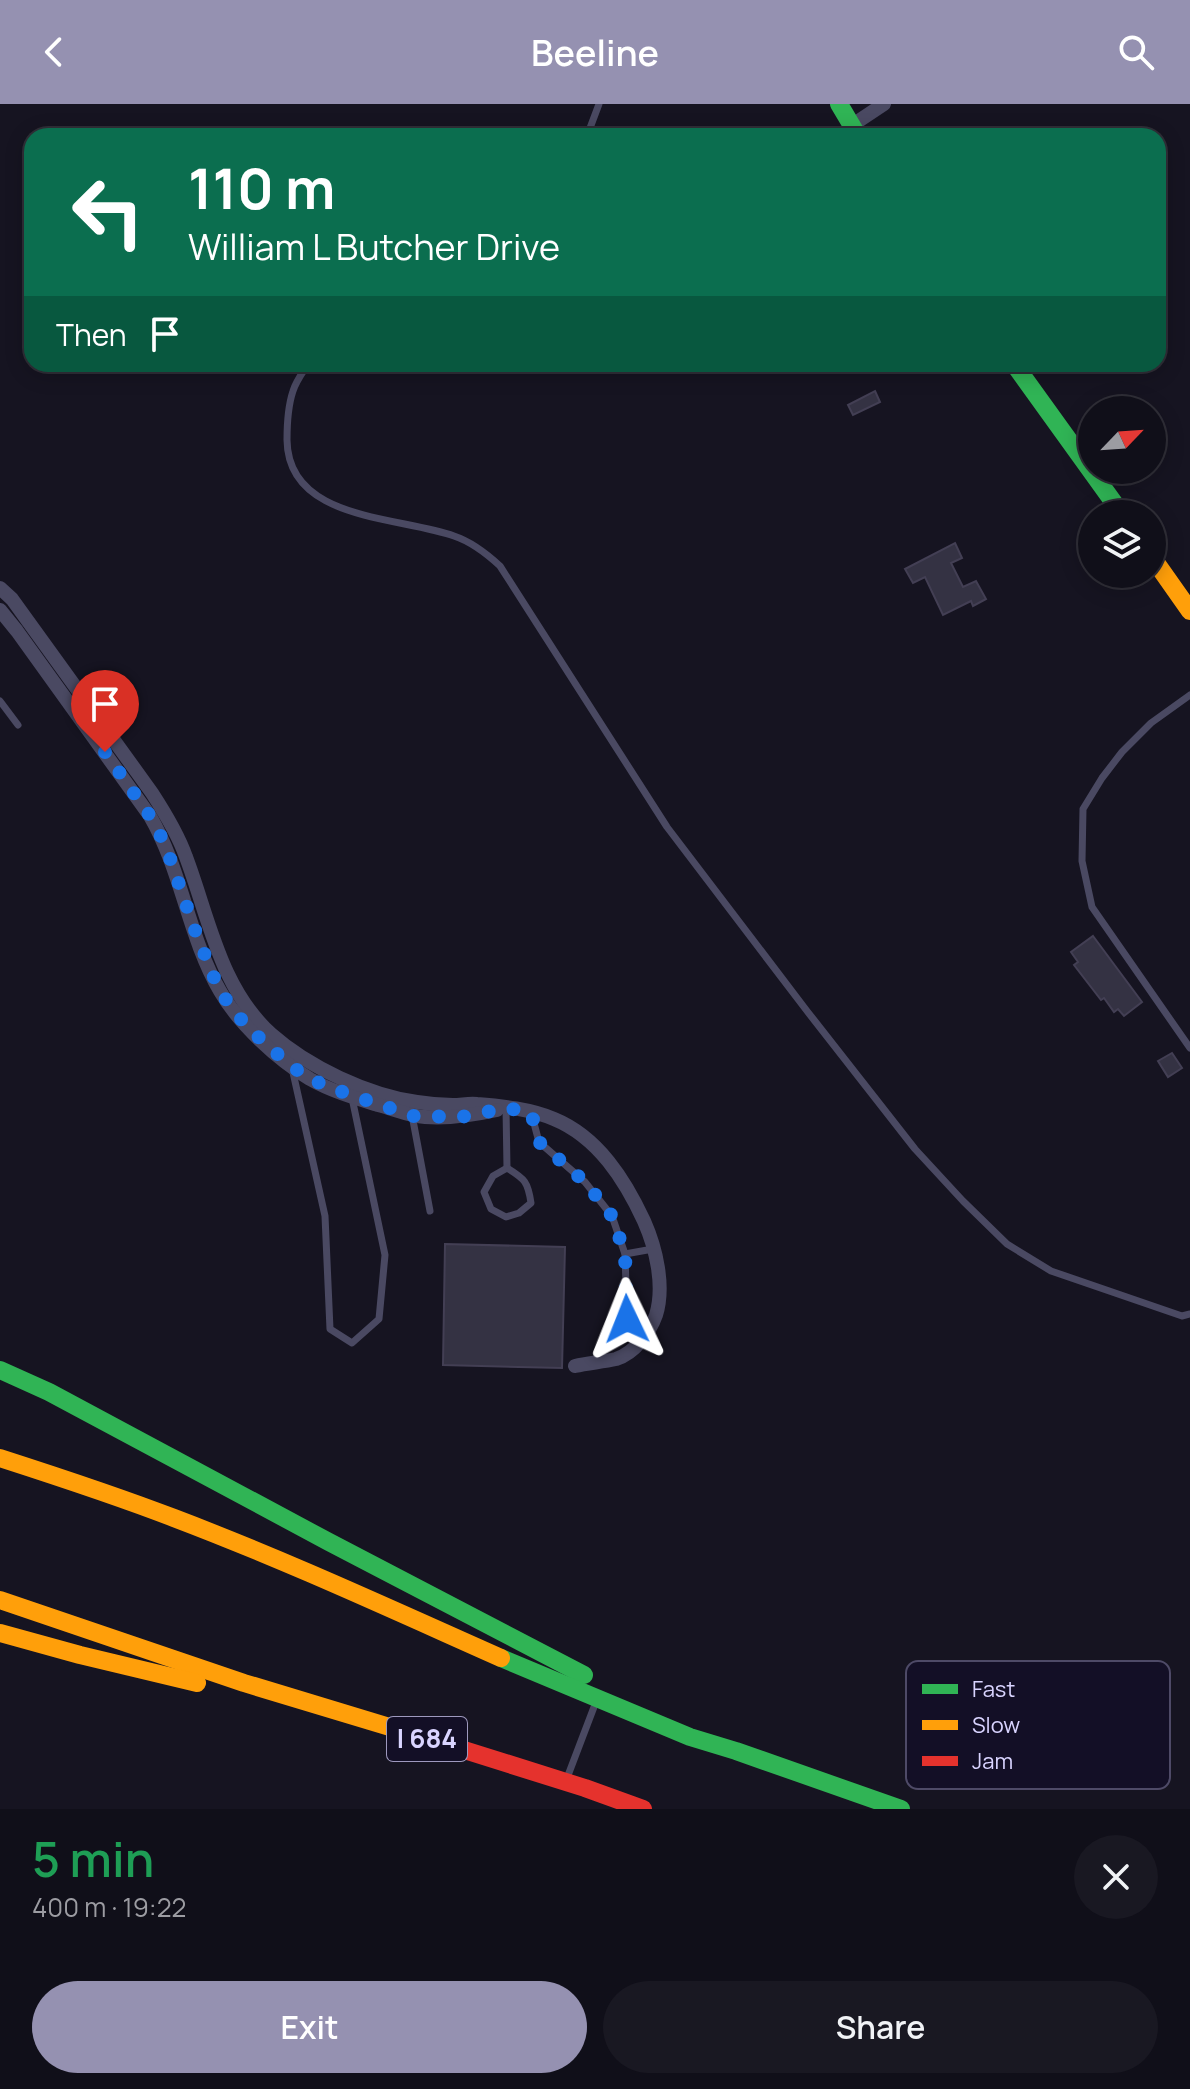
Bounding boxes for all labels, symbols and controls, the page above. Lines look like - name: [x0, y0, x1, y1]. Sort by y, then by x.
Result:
- text: Beeline: [531, 28, 659, 77]
- icon: back: [32, 30, 76, 74]
- icon: search: [1114, 30, 1158, 74]
- text: 110 m: [188, 149, 335, 226]
- icon: left: [56, 160, 160, 264]
- text: William L Butcher Drive: [188, 222, 560, 271]
- icon: arrive: [143, 312, 187, 356]
- text: Then: [56, 314, 127, 355]
- north arrow: [1078, 396, 1166, 484]
- map controls: [1078, 396, 1166, 588]
- button: layers: [1078, 500, 1166, 588]
- pin: [71, 670, 139, 752]
- icon: arrive: [83, 682, 127, 726]
- position arrow: [585, 1277, 669, 1361]
- legend: [906, 1661, 1170, 1789]
- text: Fast: [972, 1674, 1015, 1704]
- text: Slow: [972, 1710, 1020, 1740]
- road number: I 684: [387, 1717, 467, 1761]
- text: Jam: [972, 1746, 1013, 1776]
- text: 5 min: [32, 1826, 154, 1891]
- button: close: [1074, 1835, 1158, 1919]
- text: 400 m · 19:22: [32, 1889, 186, 1925]
- button: Exit: [32, 1981, 587, 2073]
- button: Share: [603, 1981, 1158, 2073]

